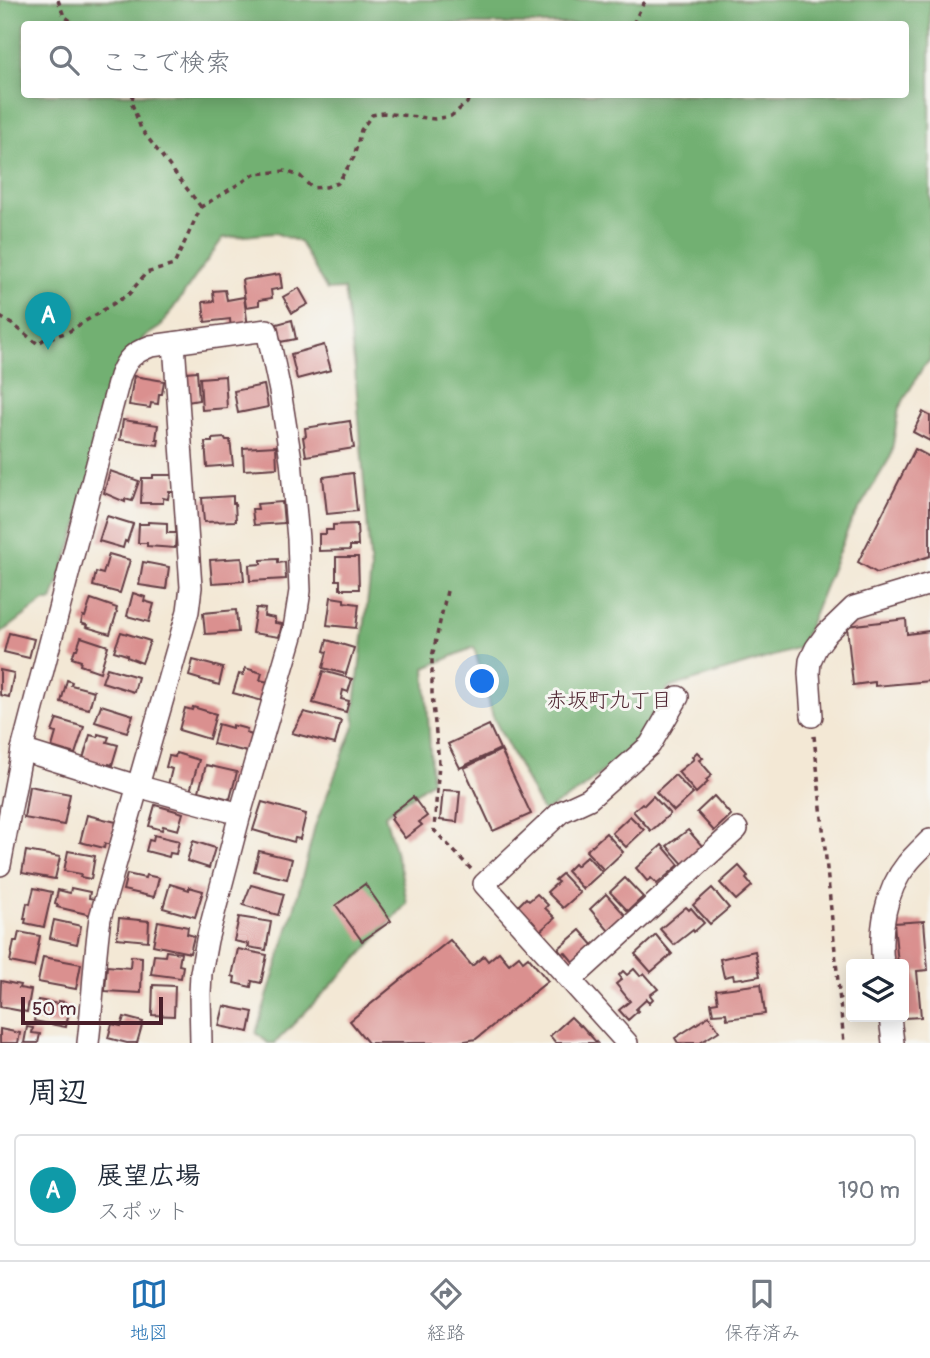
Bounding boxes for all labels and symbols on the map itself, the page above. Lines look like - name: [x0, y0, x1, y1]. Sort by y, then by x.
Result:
- pin: A: [25, 292, 71, 350]
- your location: [465, 664, 499, 698]
- district label: 赤坂町九丁目: [546, 687, 672, 714]
- scale bar: [21, 994, 163, 1026]

